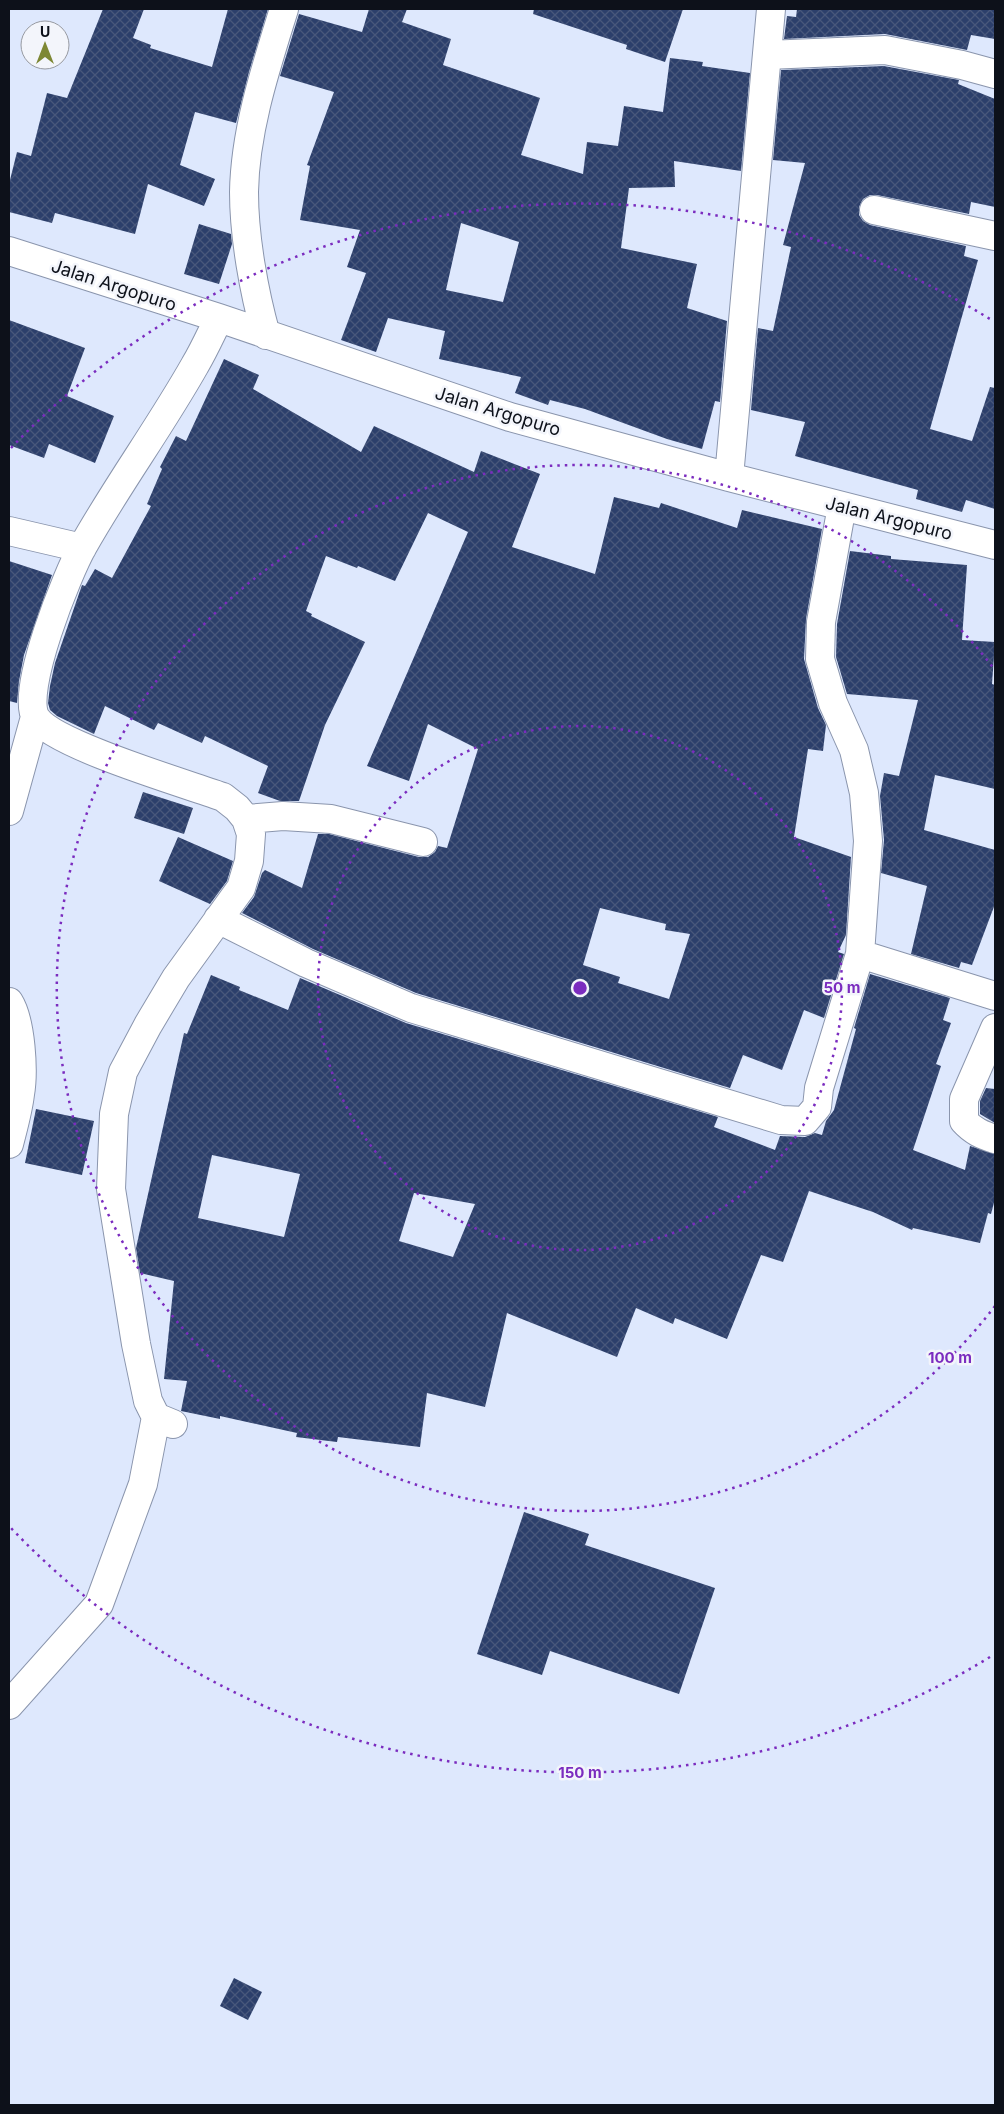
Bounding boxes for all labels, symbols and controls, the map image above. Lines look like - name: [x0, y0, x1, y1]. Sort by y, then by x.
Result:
- north arrow: [20, 20, 70, 70]
- text: U: [40, 23, 50, 40]
- street label: Jalan Argopuro: [49, 255, 179, 315]
- street label: Jalan Argopuro: [433, 382, 563, 440]
- street label: Jalan Argopuro: [823, 492, 955, 544]
- text: 50 m: [824, 978, 860, 997]
- centre of rings: [571, 979, 589, 997]
- text: 100 m: [928, 1348, 972, 1367]
- text: 150 m: [558, 1763, 602, 1782]

